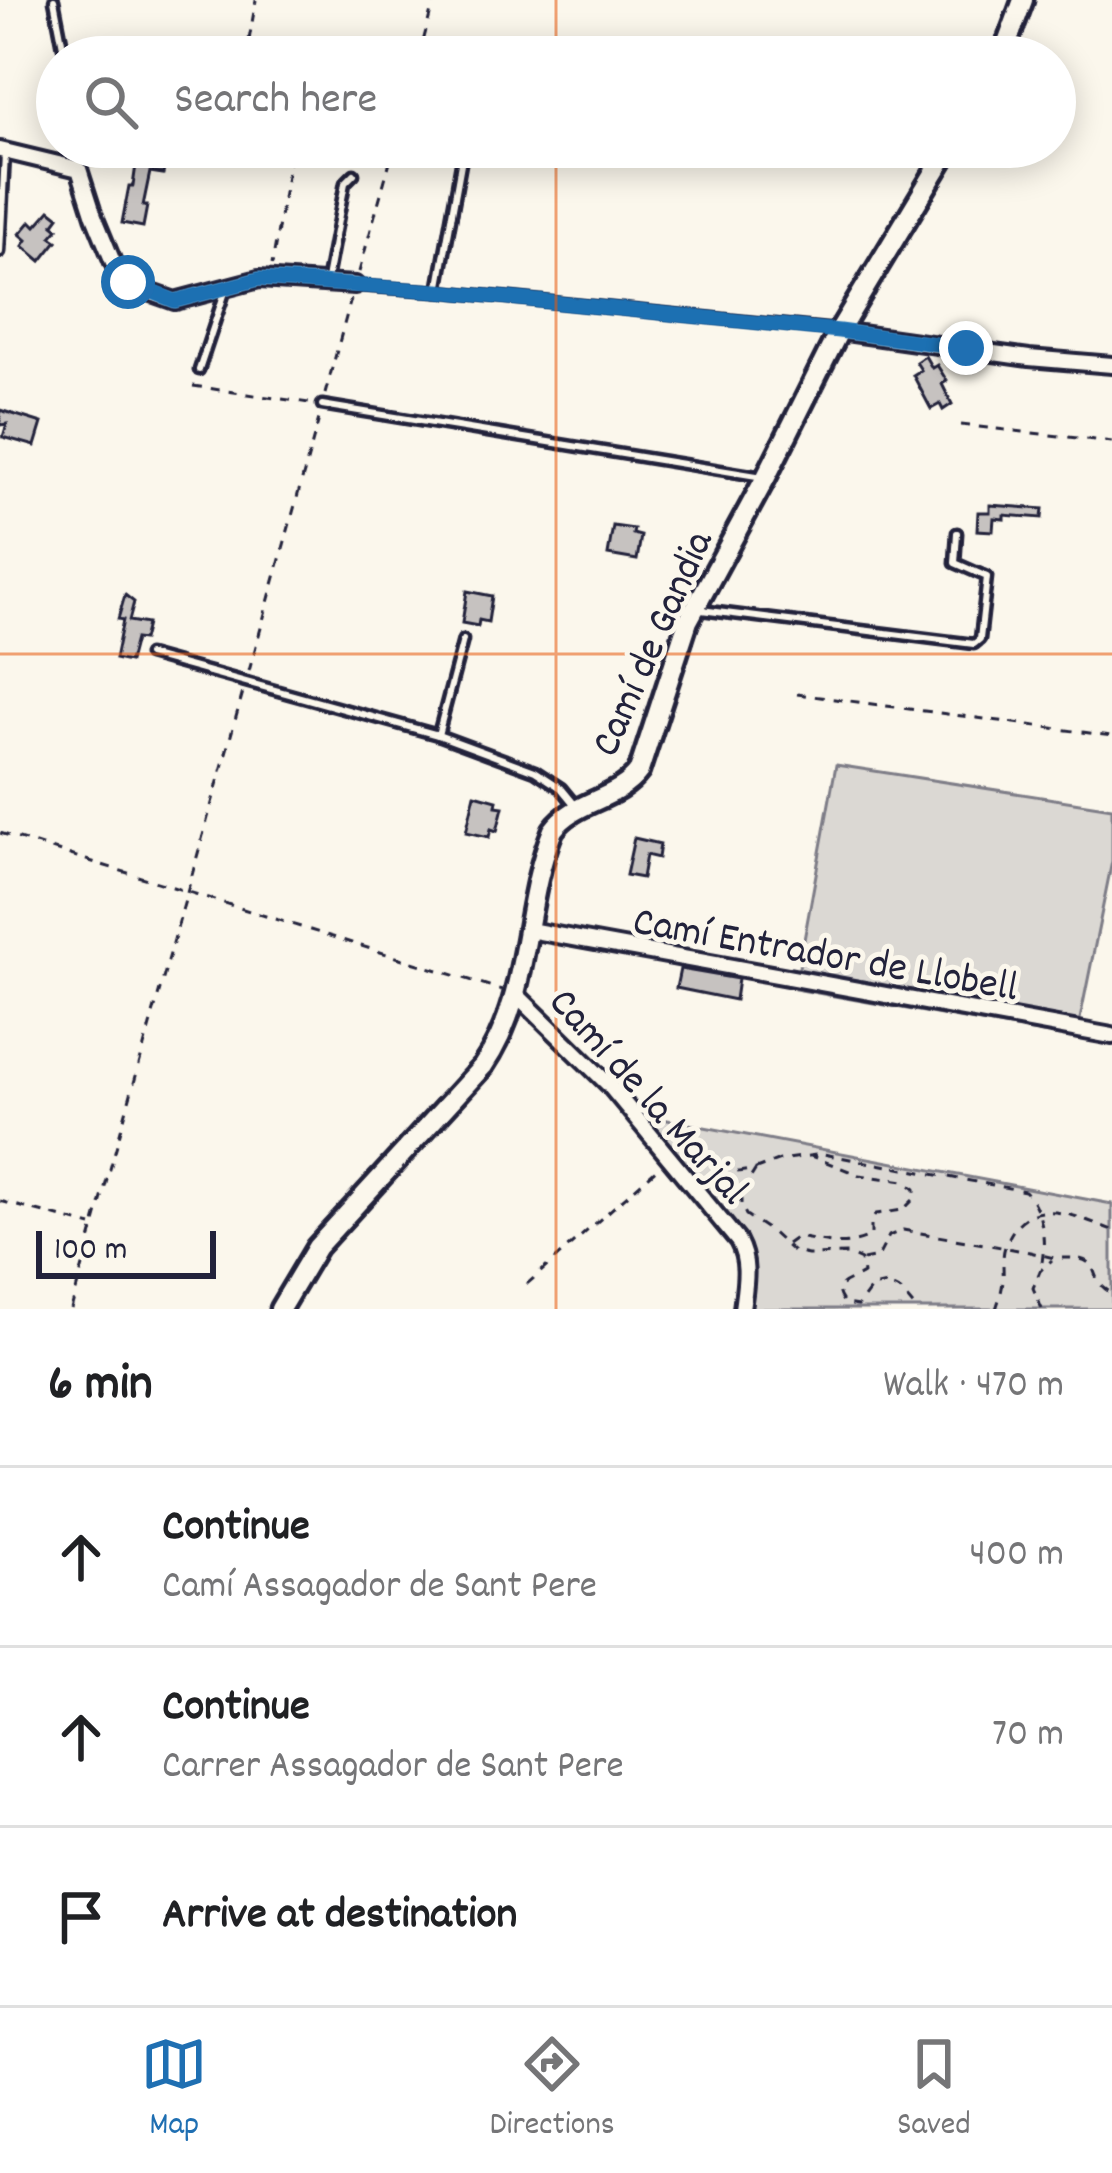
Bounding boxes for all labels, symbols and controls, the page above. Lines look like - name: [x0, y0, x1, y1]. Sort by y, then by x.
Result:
- search box: [36, 36, 1076, 168]
- icon: search: [78, 69, 144, 135]
- text: Search here: [174, 70, 377, 134]
- route start: [101, 255, 155, 309]
- route end: [939, 321, 993, 375]
- street label: Camí de Gandia: [579, 521, 733, 768]
- street label: Camí Entrador de Llobell: [628, 895, 1022, 1021]
- street label: Camí de la Marjal: [532, 977, 760, 1221]
- scale bar: [36, 1225, 216, 1278]
- text: 100 m: [54, 1228, 127, 1275]
- text: 6 min: [48, 1351, 153, 1423]
- text: Walk · 470 m: [883, 1360, 1064, 1415]
- text: Continue: [162, 1497, 310, 1561]
- icon: ahead: [48, 1524, 114, 1590]
- text: 400 m: [970, 1529, 1064, 1584]
- text: Camí Assagador de Sant Pere: [162, 1561, 597, 1616]
- text: Continue: [162, 1677, 310, 1741]
- icon: ahead: [48, 1704, 114, 1770]
- text: 70 m: [992, 1709, 1064, 1764]
- text: Carrer Assagador de Sant Pere: [162, 1741, 624, 1796]
- icon: arrive: [48, 1884, 114, 1950]
- text: Arrive at destination: [162, 1885, 517, 1949]
- tab: Map: [141, 2031, 207, 2150]
- tab: Directions: [490, 2031, 615, 2150]
- tab: Saved: [897, 2031, 971, 2150]

